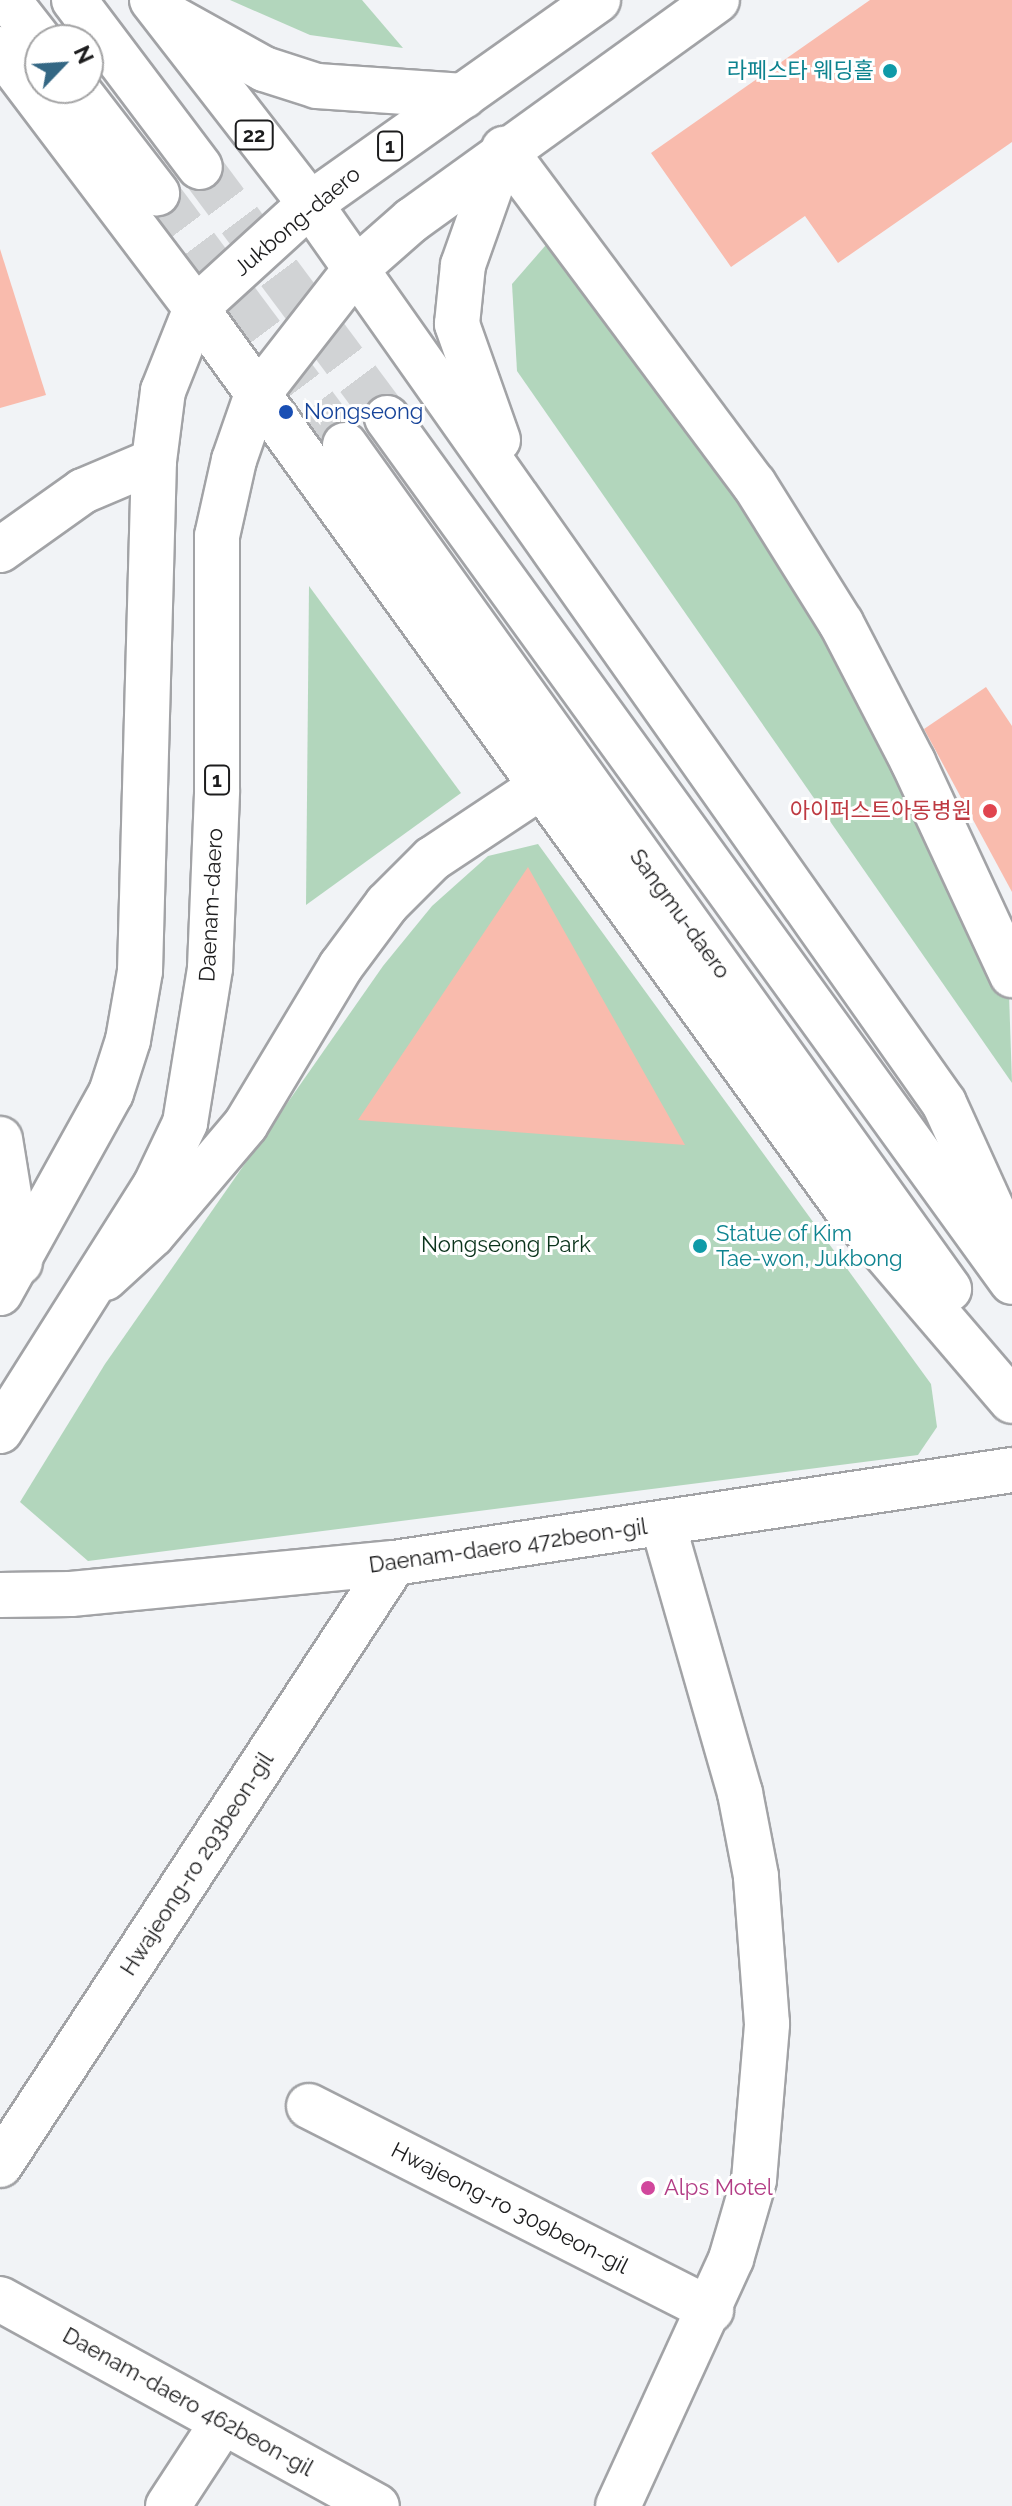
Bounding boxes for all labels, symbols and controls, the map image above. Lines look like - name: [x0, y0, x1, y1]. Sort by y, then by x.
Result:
- north arrow: [24, 24, 104, 104]
- text: N: [69, 42, 99, 68]
- place label: 라페스타 웨딩홀: [727, 58, 874, 84]
- marker: 라페스타 웨딩홀: [881, 62, 899, 80]
- road number: 22: [234, 119, 274, 151]
- road number: 1: [376, 130, 404, 162]
- street label: Jukbong-daero: [229, 161, 365, 281]
- place label: Nongseong: [304, 399, 423, 425]
- marker: Nongseong: [275, 401, 297, 423]
- road number: 1: [203, 764, 231, 796]
- place label: 아이퍼스트아동병원: [790, 798, 972, 824]
- marker: 아이퍼스트아동병원: [979, 800, 1001, 822]
- street label: Daenam-daero: [194, 827, 228, 983]
- street label: Sangmu-daero: [624, 844, 736, 984]
- place label: Statue of Kim Tae-won, Jukbong: [716, 1220, 903, 1272]
- park label: Nongseong Park: [421, 1232, 591, 1258]
- marker: Statue of Kim Tae-won, Jukbong: [691, 1237, 709, 1255]
- street label: Daenam-daero 472beon-gil: [367, 1513, 649, 1579]
- street label: Hwajeong-ro 293beon-gil: [115, 1747, 279, 1981]
- street label: Hwajeong-ro 309beon-gil: [387, 2137, 633, 2279]
- place label: Alps Motel: [664, 2175, 773, 2201]
- marker: Alps Motel: [639, 2179, 657, 2197]
- street label: Daenam-daero 462beon-gil: [58, 2322, 318, 2482]

